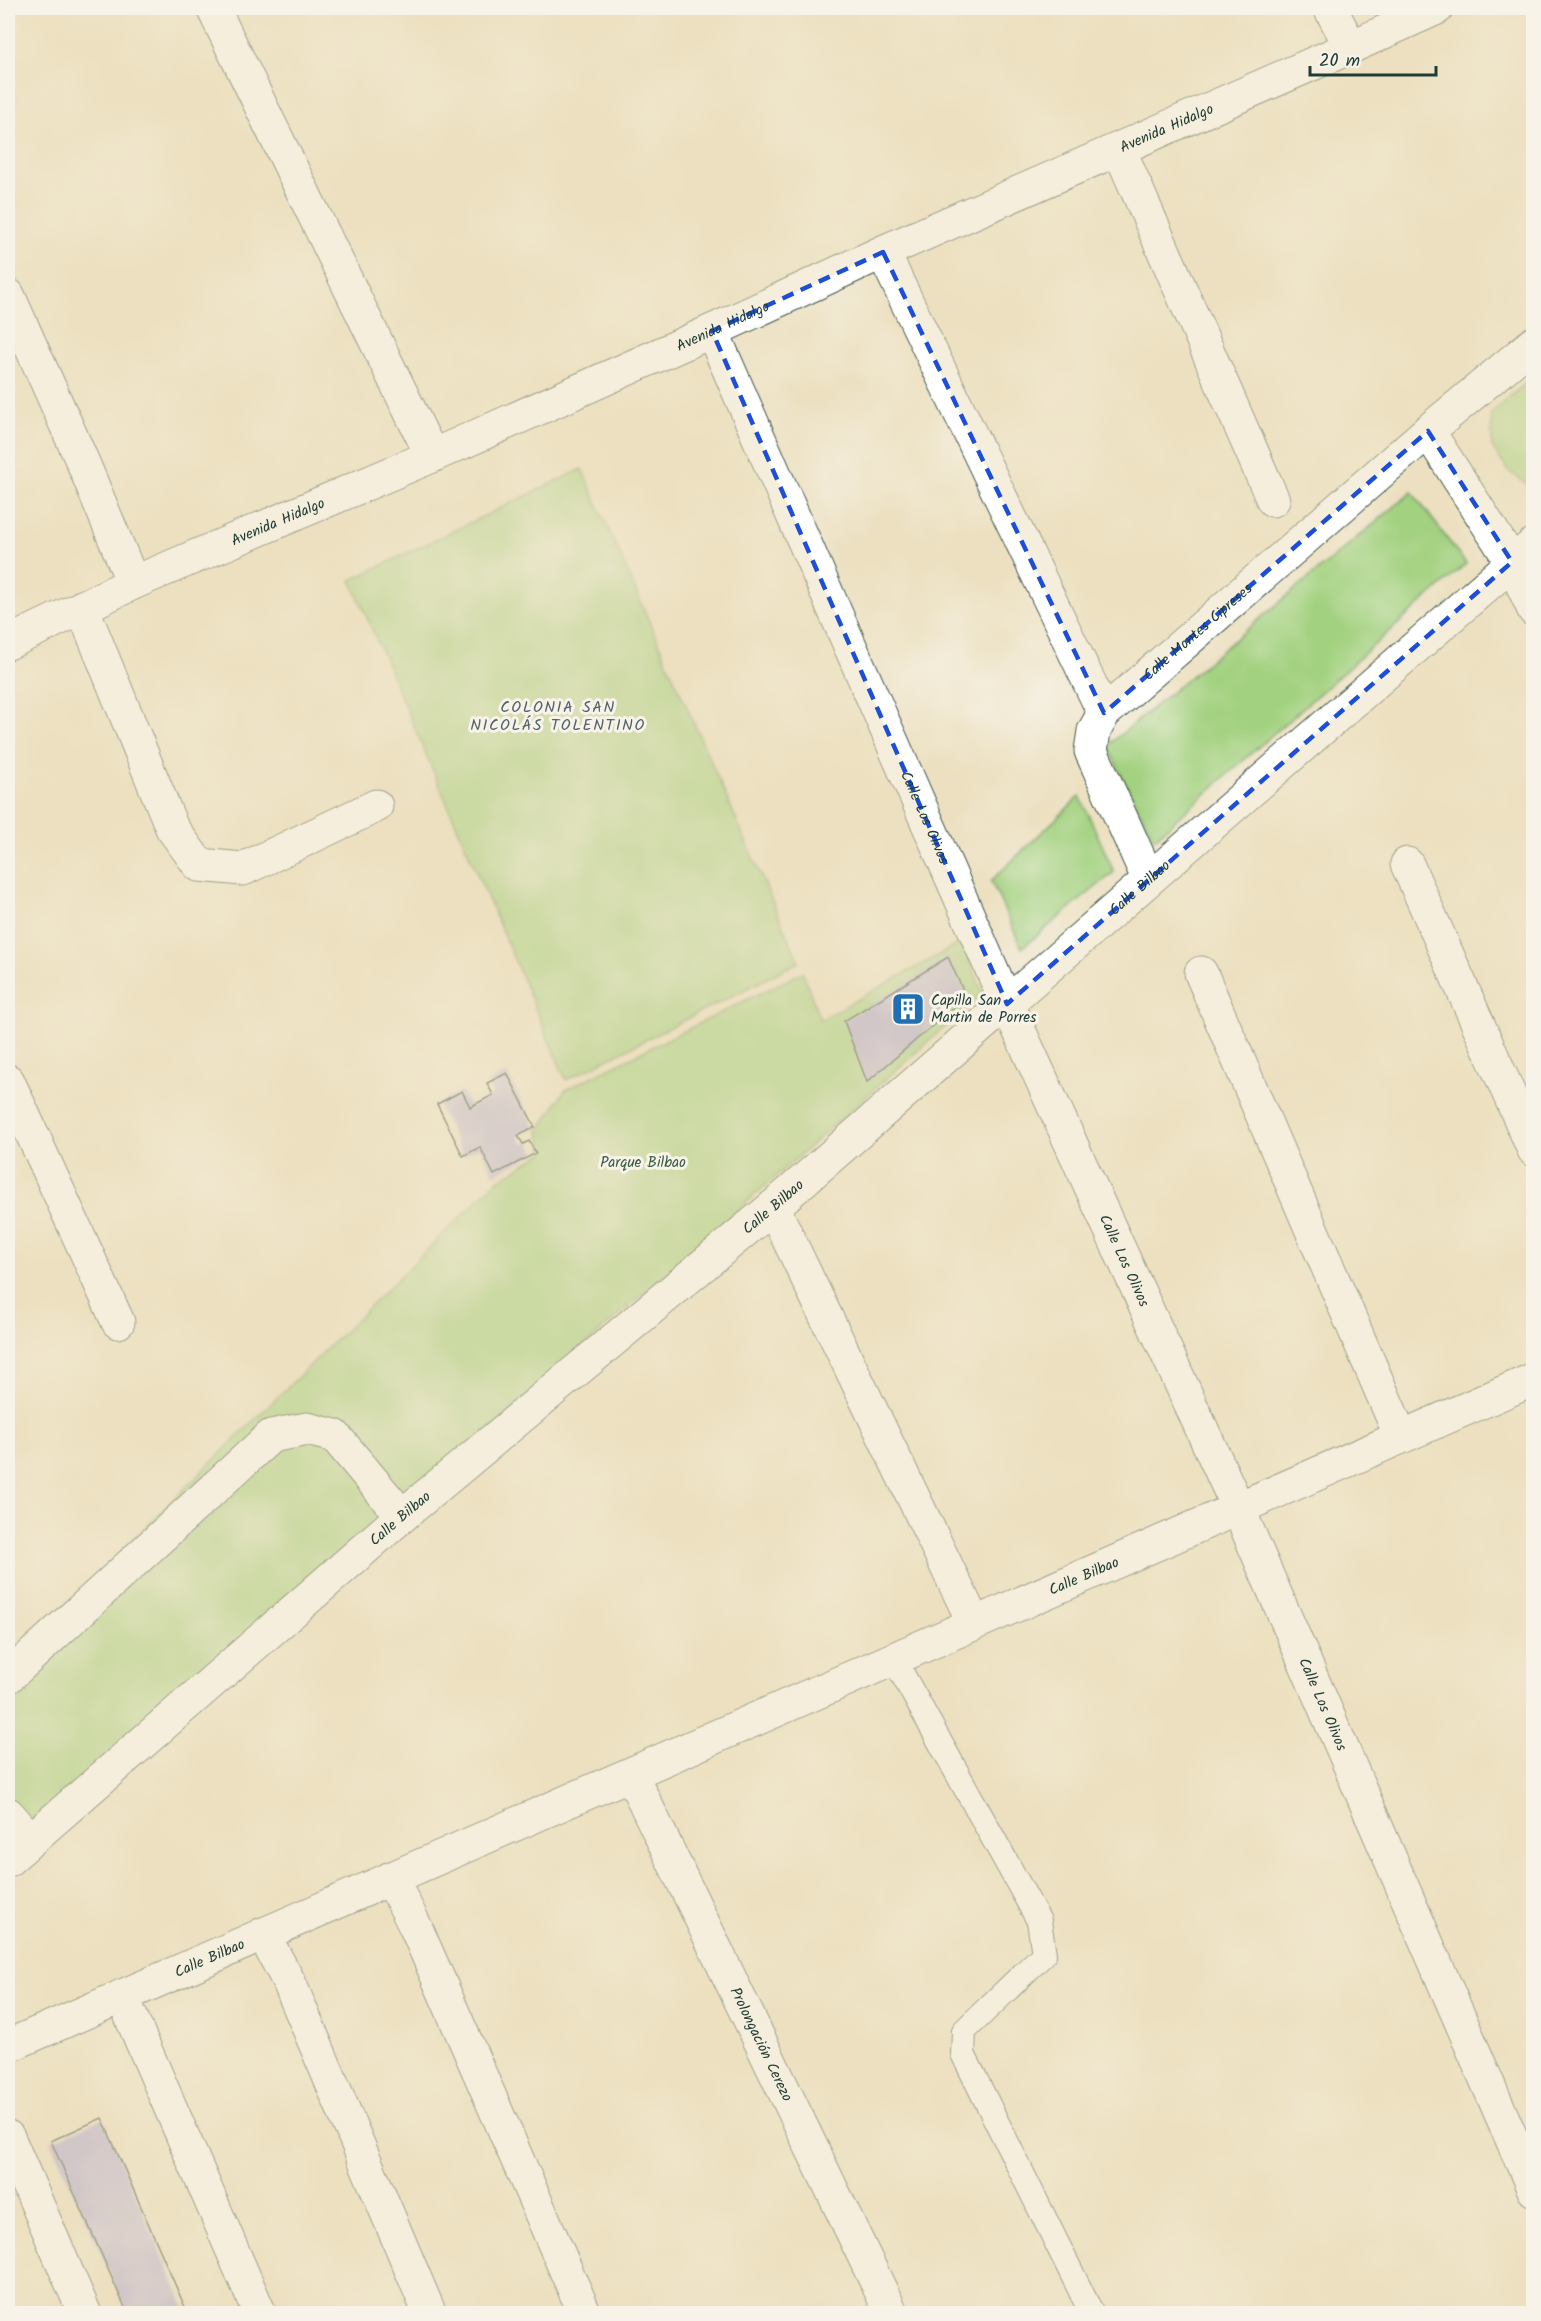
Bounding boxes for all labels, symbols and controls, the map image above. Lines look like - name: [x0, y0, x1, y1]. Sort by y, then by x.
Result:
- scale bar: [1310, 39, 1436, 77]
- text: 20 m: [1319, 47, 1360, 76]
- street label: Avenida Hidalgo: [1116, 98, 1218, 160]
- street label: Avenida Hidalgo: [673, 295, 774, 358]
- street label: Avenida Hidalgo: [227, 492, 329, 553]
- street label: Calle Montes Cipreses: [1138, 577, 1259, 687]
- district label: COLONIA SAN NICOLÁS TOLENTINO: [470, 695, 646, 738]
- street label: Calle Los Olivos: [893, 767, 955, 869]
- street label: Calle Bilbao: [1104, 855, 1176, 922]
- place label: Capilla San Martin de Porres: [931, 989, 1037, 1030]
- building icon: Capilla San Martin de Porres: [890, 991, 926, 1027]
- park label: Parque Bilbao: [600, 1151, 686, 1175]
- street label: Calle Bilbao: [737, 1174, 810, 1241]
- street label: Calle Los Olivos: [1092, 1211, 1156, 1312]
- street label: Calle Bilbao: [364, 1485, 437, 1552]
- street label: Calle Bilbao: [1045, 1551, 1123, 1603]
- street label: Calle Los Olivos: [1291, 1654, 1353, 1756]
- street label: Calle Bilbao: [171, 1933, 249, 1985]
- street label: Prolongación Cerezo: [723, 1983, 799, 2106]

